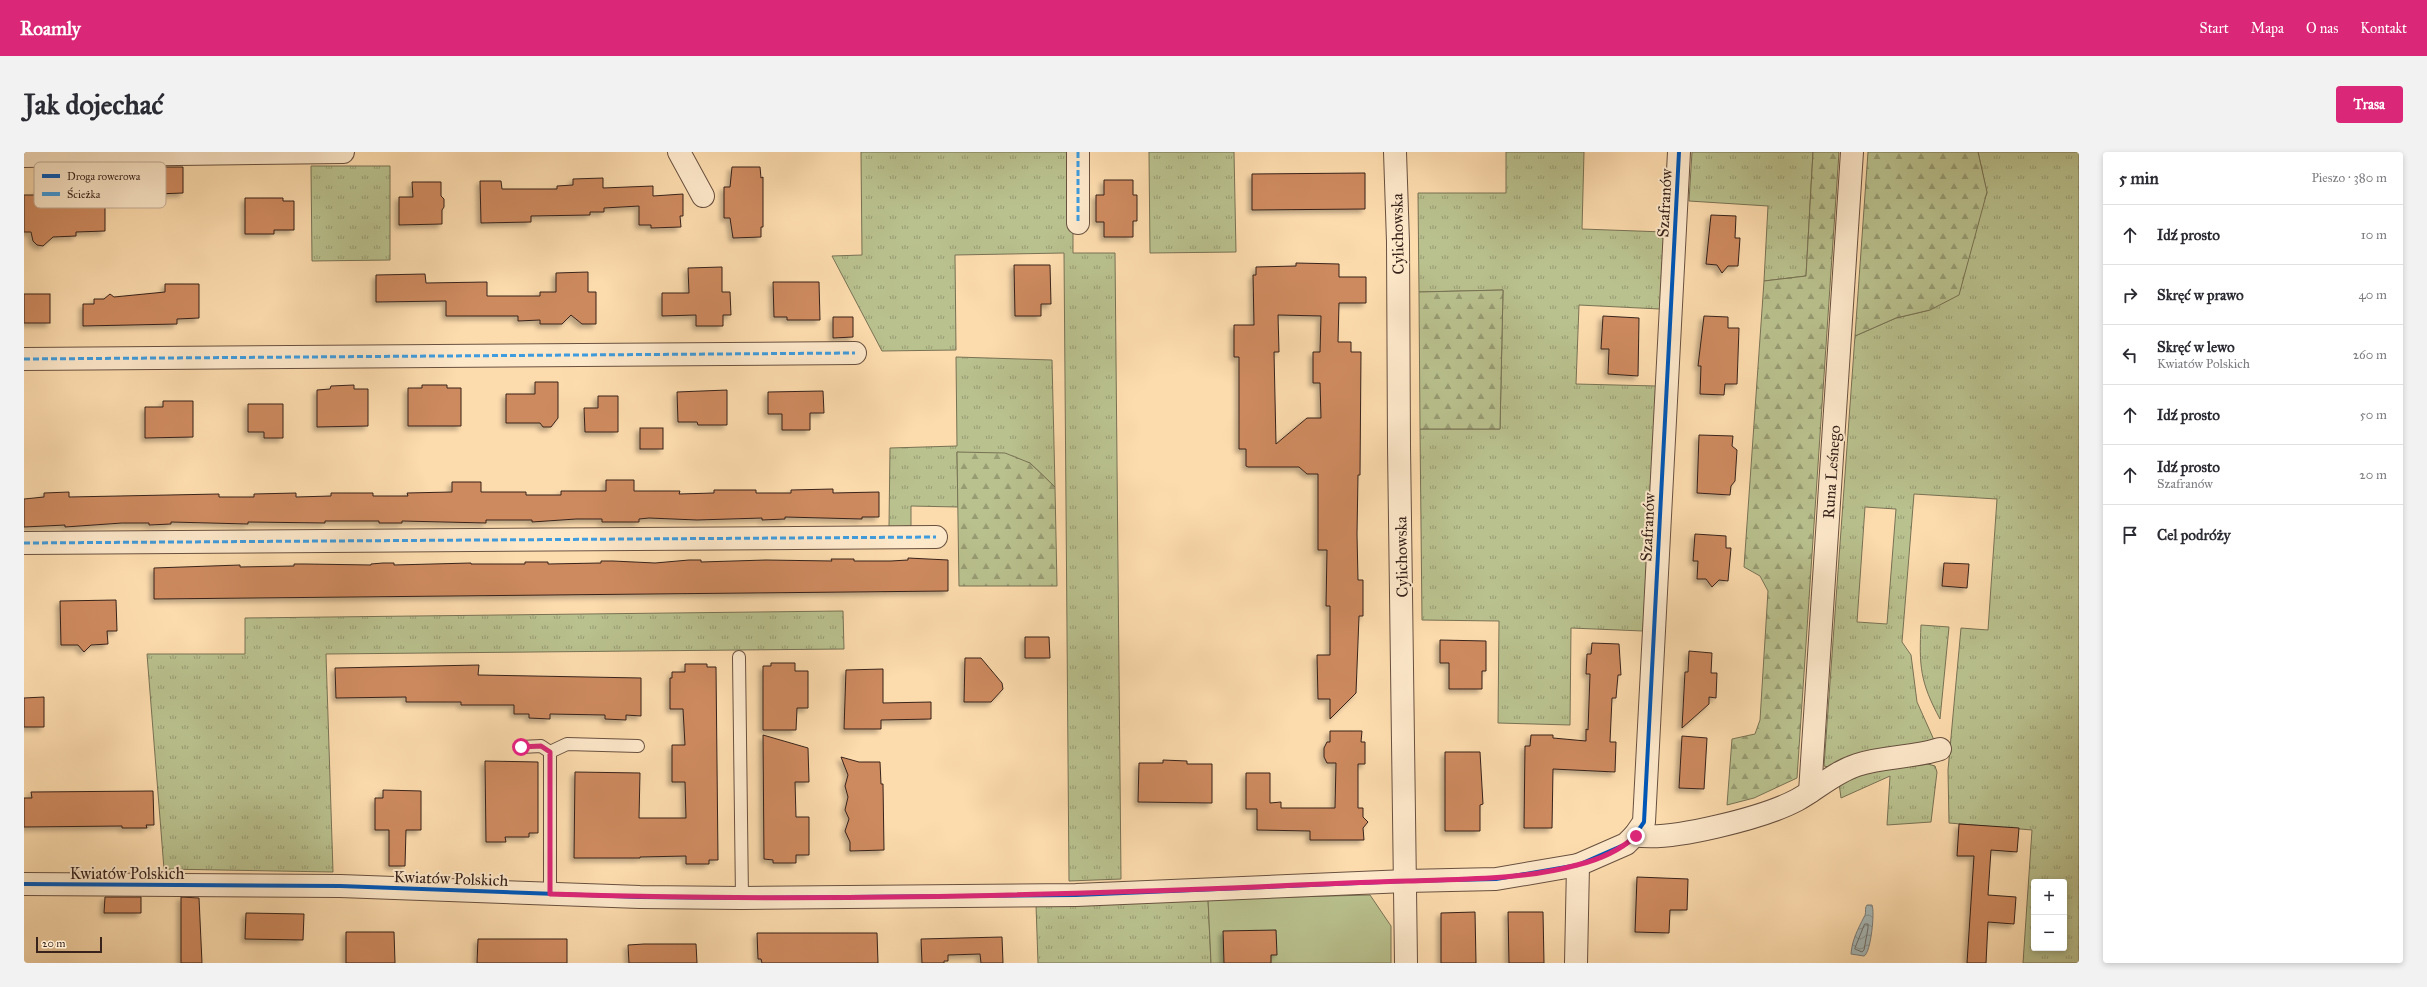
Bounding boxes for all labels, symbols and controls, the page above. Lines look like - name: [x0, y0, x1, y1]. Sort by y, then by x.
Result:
- text: Roamly: [20, 17, 81, 40]
- text: Start: [2200, 20, 2229, 37]
- text: Mapa: [2251, 20, 2284, 37]
- text: O nas: [2306, 20, 2338, 37]
- text: Kontakt: [2360, 20, 2407, 37]
- button: Trasa: [2336, 86, 2403, 123]
- text: Jak dojechać: [24, 87, 163, 122]
- legend: [34, 162, 166, 208]
- street label: Szafranów: [1653, 168, 1676, 238]
- text: 5 min: [2119, 168, 2159, 189]
- text: Droga rowerowa: [67, 170, 141, 183]
- text: Pieszo · 380 m: [2311, 170, 2387, 186]
- text: Ścieżka: [67, 187, 101, 201]
- street label: Cylichowska: [1387, 193, 1408, 275]
- icon: ahead: [2119, 224, 2141, 246]
- text: Idź prosto: [2157, 226, 2220, 244]
- text: 10 m: [2361, 227, 2387, 243]
- icon: right: [2119, 284, 2141, 306]
- text: Skręć w prawo: [2157, 286, 2244, 304]
- text: 40 m: [2358, 287, 2387, 303]
- text: Skręć w lewo: [2157, 338, 2235, 356]
- icon: left: [2119, 344, 2141, 366]
- text: 260 m: [2353, 347, 2387, 363]
- text: Kwiatów Polskich: [2157, 356, 2250, 372]
- icon: ahead: [2119, 404, 2141, 426]
- text: Idź prosto: [2157, 406, 2220, 424]
- text: 50 m: [2360, 407, 2387, 423]
- street label: Runa Leśnego: [1819, 425, 1845, 520]
- text: Idź prosto: [2157, 458, 2220, 476]
- icon: ahead: [2119, 464, 2141, 486]
- text: 20 m: [2359, 467, 2387, 483]
- text: Szafranów: [2157, 476, 2213, 492]
- street label: Szafranów: [1636, 492, 1659, 562]
- street label: Cylichowska: [1391, 516, 1412, 598]
- icon: arrive: [2119, 524, 2141, 546]
- text: Cel podróży: [2157, 526, 2231, 544]
- route start: [512, 738, 530, 756]
- route end: [1627, 827, 1645, 845]
- street label: Kwiatów Polskich: [70, 864, 184, 883]
- street label: Kwiatów Polskich: [393, 867, 509, 890]
- map controls: [2031, 879, 2067, 951]
- button: +: [2031, 879, 2067, 915]
- button: −: [2031, 915, 2067, 951]
- scale bar: [36, 935, 102, 954]
- text: 20 m: [42, 937, 65, 950]

